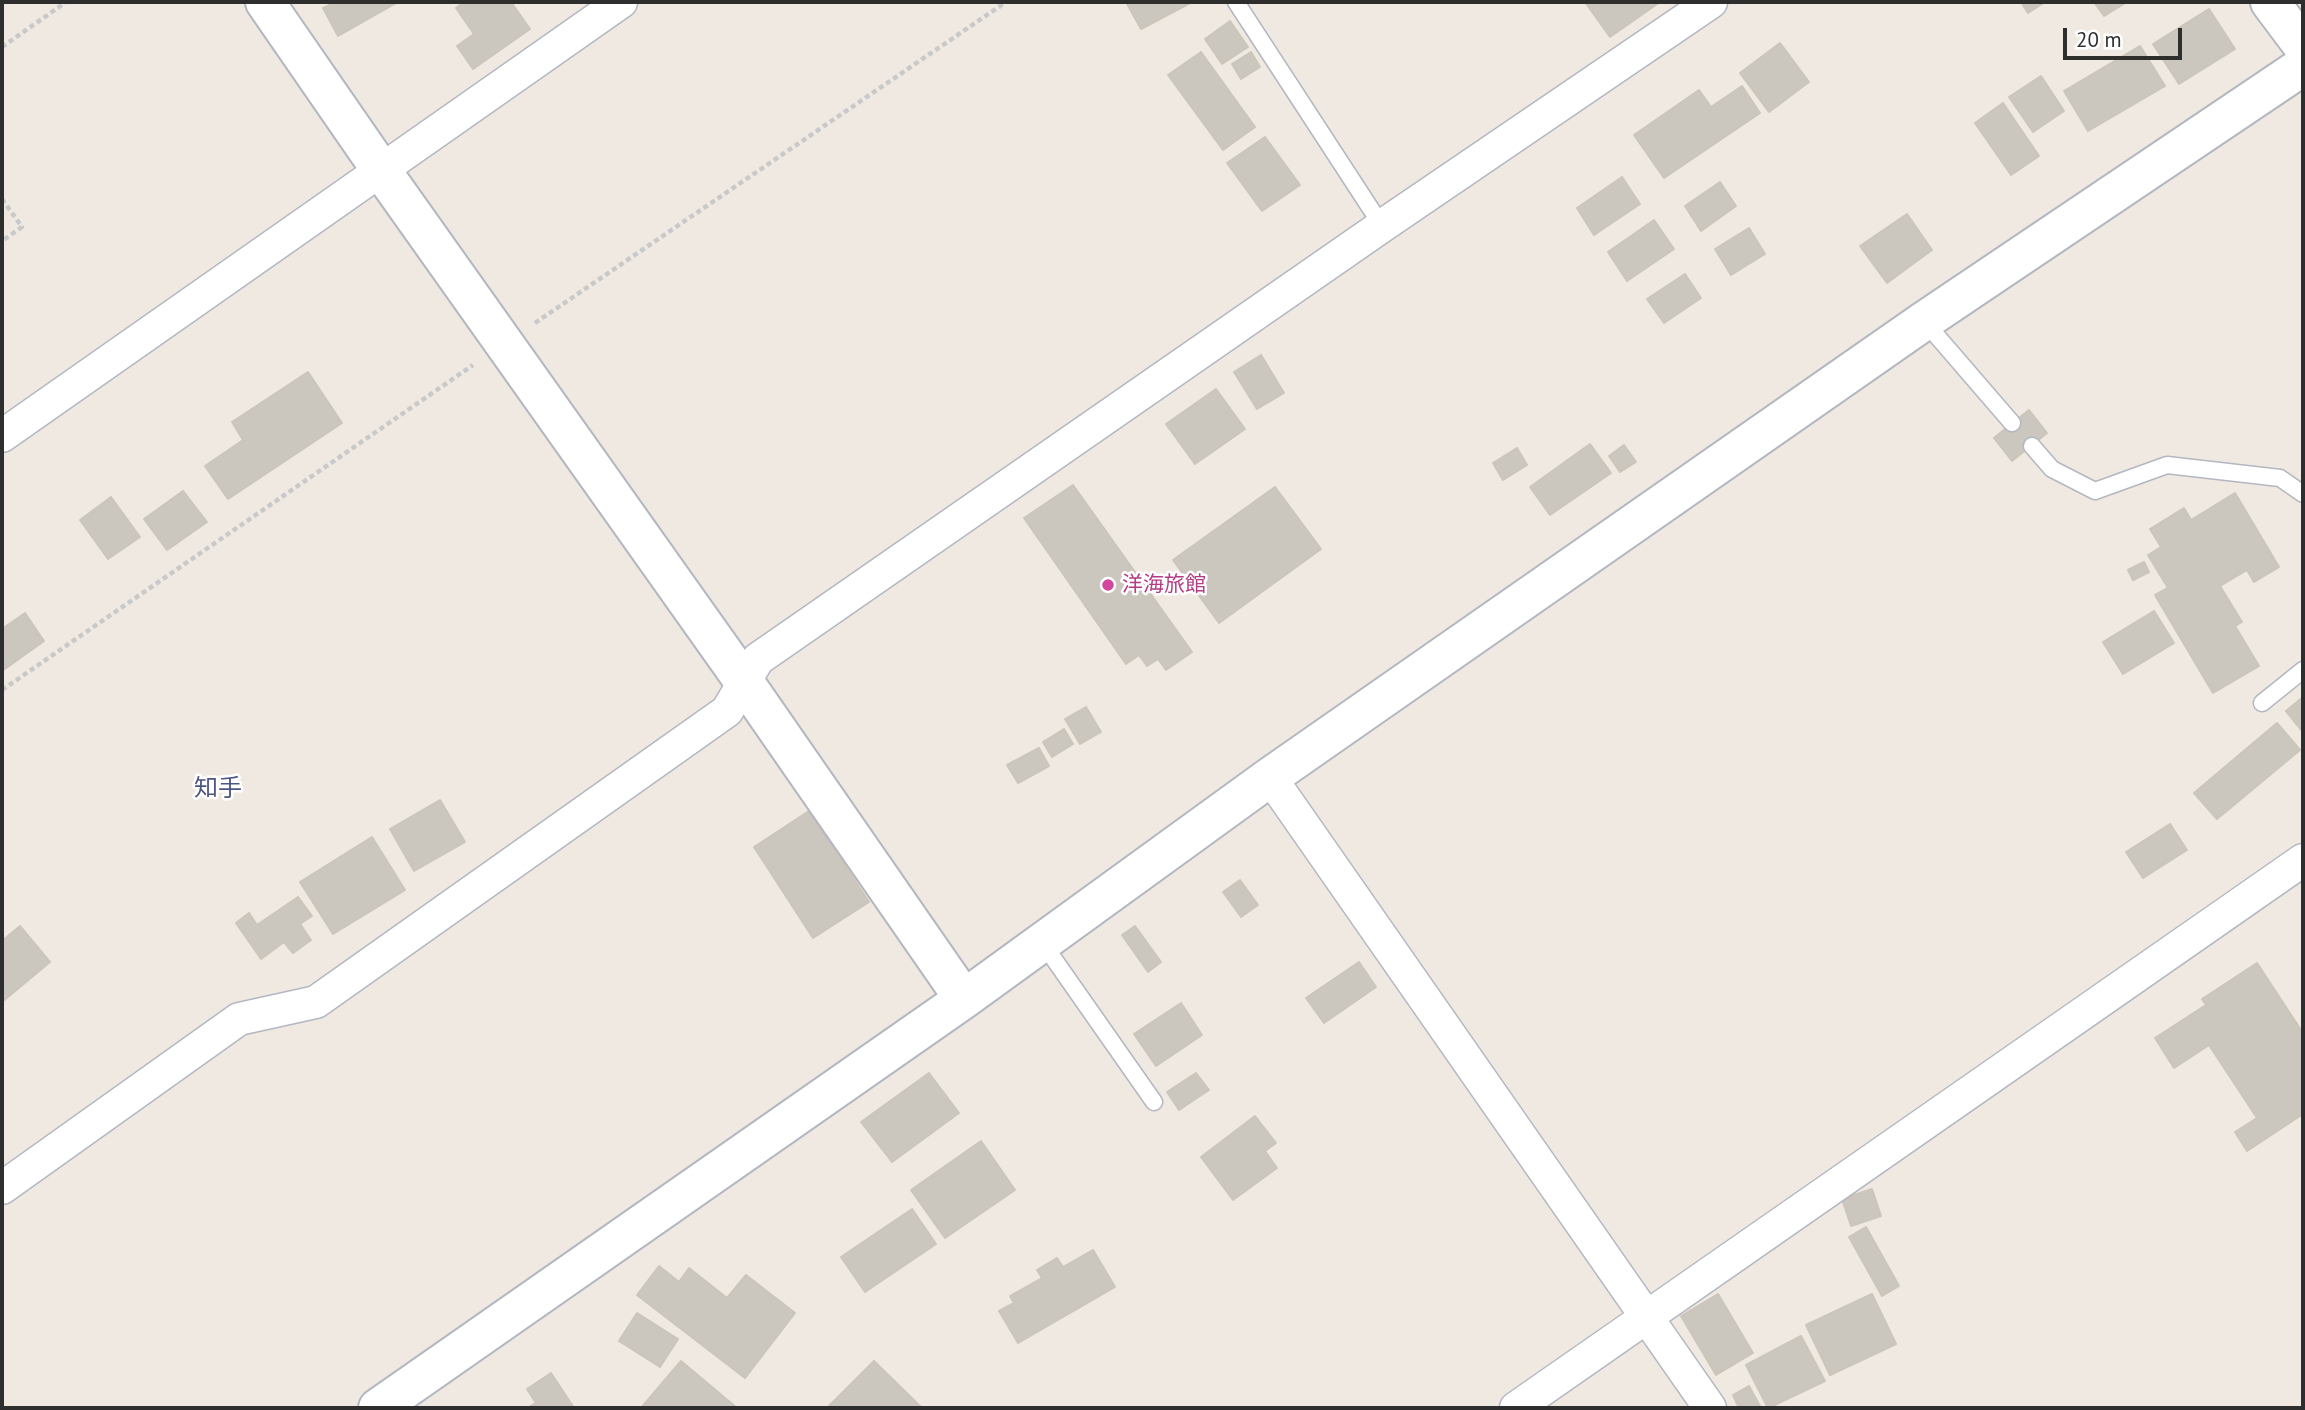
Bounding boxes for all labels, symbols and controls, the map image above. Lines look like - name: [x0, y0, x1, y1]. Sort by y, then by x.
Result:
- scale bar: [2067, 14, 2186, 58]
- text: 20 m: [2076, 26, 2122, 53]
- place label: 洋海旅館: [1122, 572, 1206, 598]
- marker: 洋海旅館: [1100, 577, 1116, 593]
- district label: 知手: [194, 775, 242, 803]

